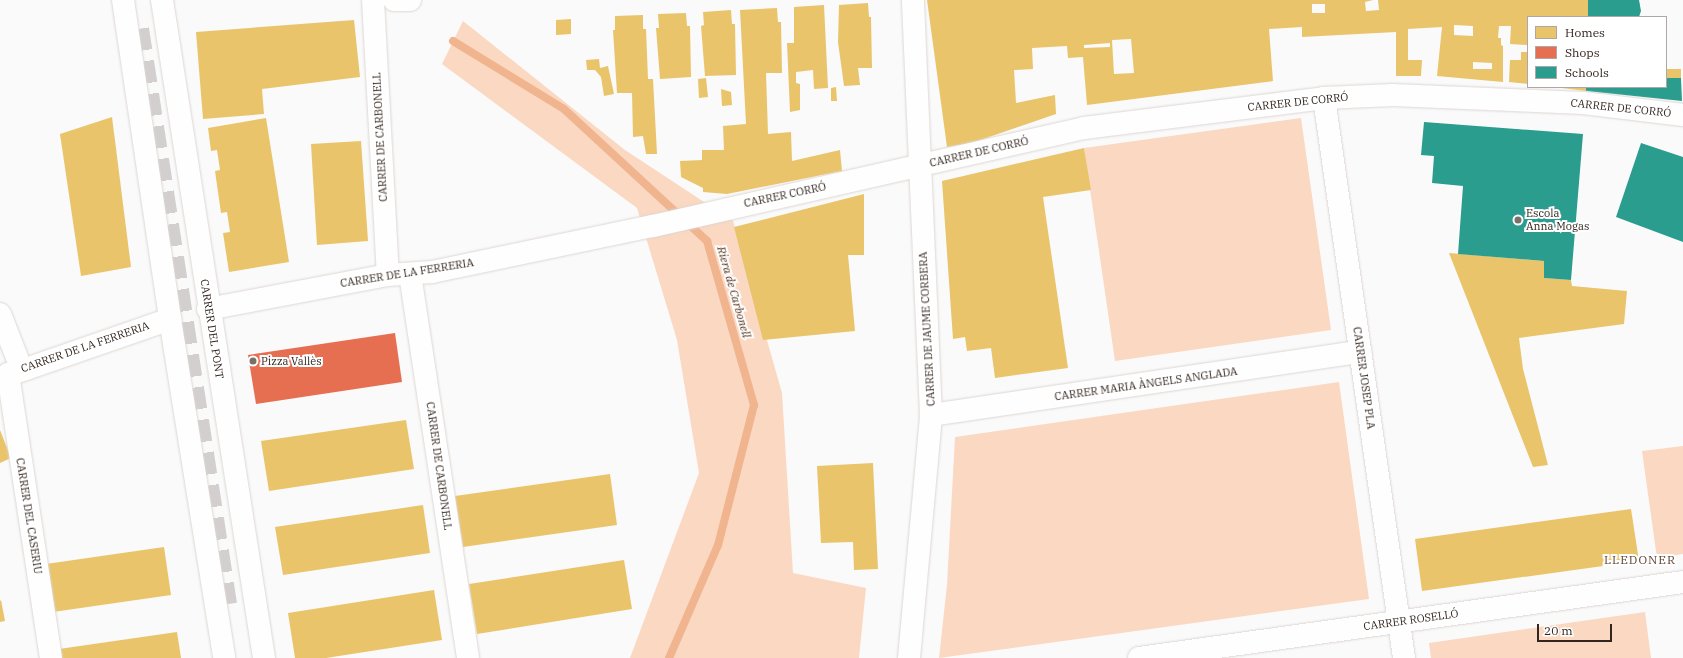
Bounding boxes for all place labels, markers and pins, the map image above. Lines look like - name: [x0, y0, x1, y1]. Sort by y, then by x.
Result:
- place label: Escola Anna Mogas: [1526, 207, 1589, 233]
- marker: Escola Anna Mogas: [1513, 215, 1523, 225]
- place label: Pizza Vallès: [261, 354, 322, 368]
- marker: Pizza Vallès: [248, 356, 258, 366]

